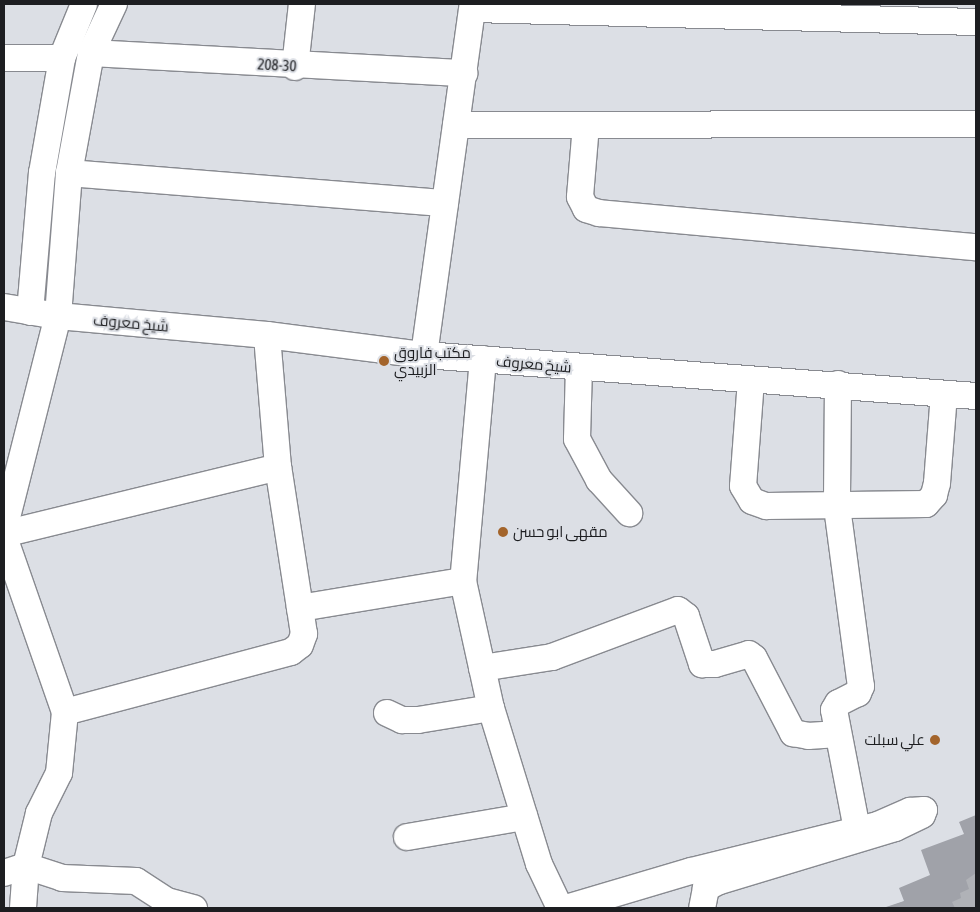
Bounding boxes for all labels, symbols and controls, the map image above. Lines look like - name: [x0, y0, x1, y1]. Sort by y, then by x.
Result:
- street label: 208-30: [257, 55, 297, 75]
- street label: شیخ معروف: [93, 311, 169, 335]
- place label: مكتب فاروق الزبيدي: [394, 343, 471, 378]
- street label: شیخ معروف: [496, 352, 572, 376]
- marker: مكتب فاروق الزبيدي: [378, 355, 390, 367]
- place label: مقهى ابو حسن: [513, 523, 608, 541]
- marker: مقهى ابو حسن: [497, 526, 509, 538]
- place label: علي سبلت: [865, 731, 925, 749]
- marker: علي سبلت: [929, 734, 941, 746]

